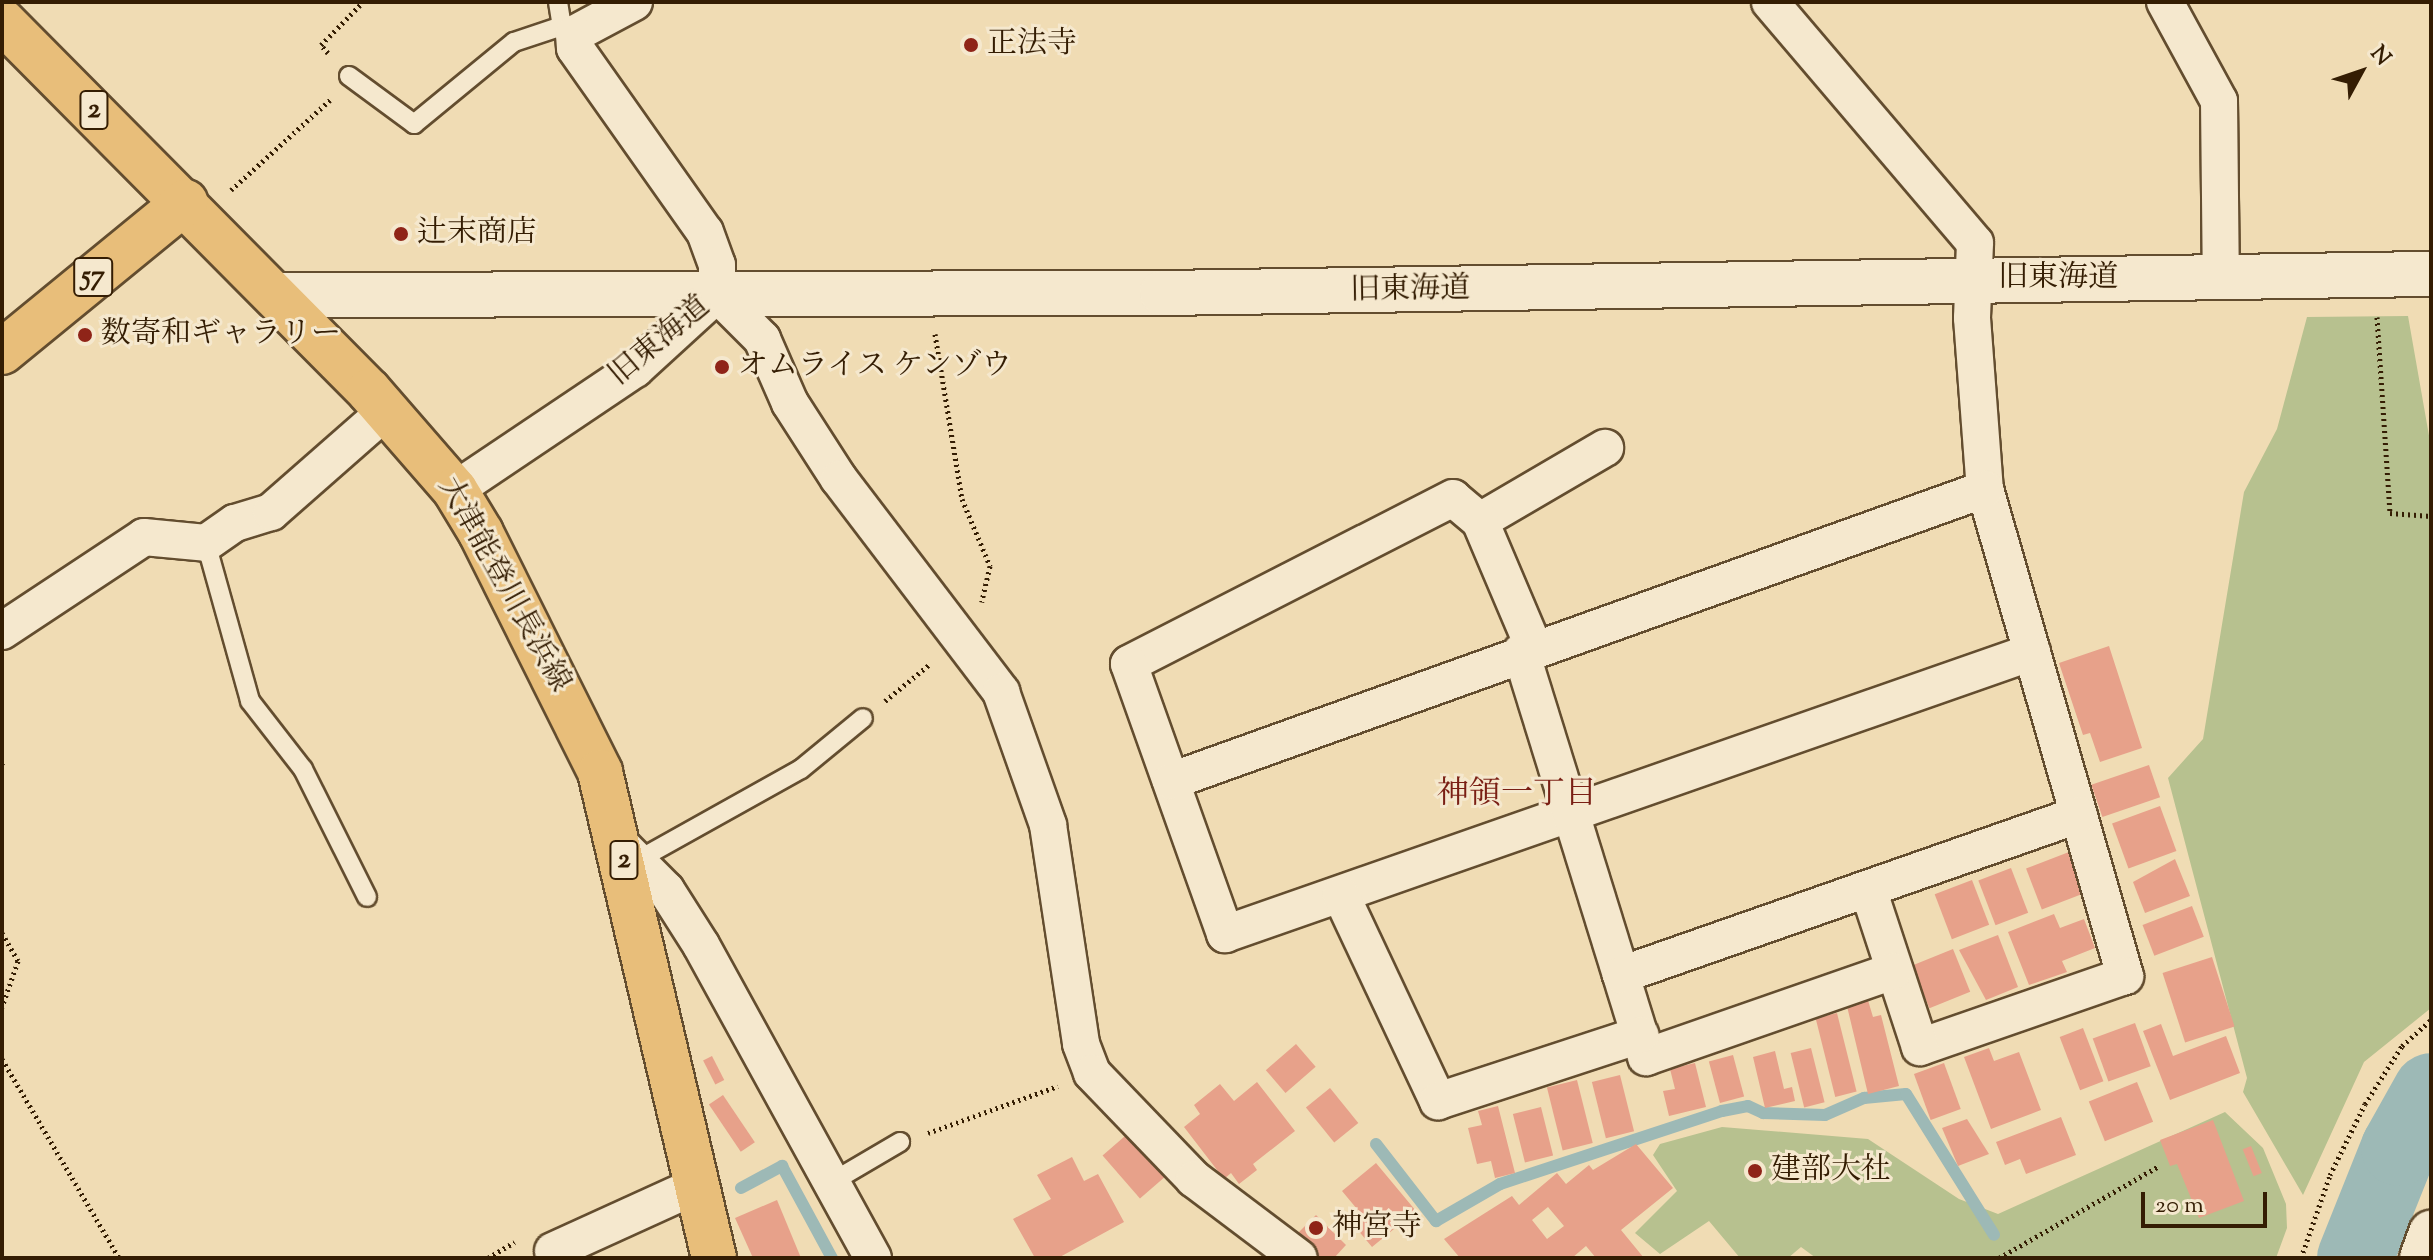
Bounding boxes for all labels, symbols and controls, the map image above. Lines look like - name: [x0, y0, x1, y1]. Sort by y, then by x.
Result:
- place label: 正法寺: [987, 27, 1077, 63]
- north arrow: [2321, 32, 2401, 112]
- marker: 正法寺: [962, 36, 980, 54]
- text: N: [2361, 40, 2397, 74]
- road number: 2: [78, 86, 110, 134]
- place label: 辻末商店: [417, 216, 537, 252]
- marker: 辻末商店: [392, 225, 410, 243]
- road number: 57: [73, 253, 113, 301]
- street label: 旧東海道: [1998, 261, 2118, 297]
- street label: 旧東海道: [1350, 272, 1470, 310]
- street label: 旧東海道: [602, 290, 718, 394]
- place label: 数寄和ギャラリー: [101, 317, 341, 353]
- marker: 数寄和ギャラリー: [76, 326, 94, 344]
- place label: オムライス ケンゾウ: [738, 349, 1014, 385]
- marker: オムライス ケンゾウ: [713, 358, 731, 376]
- street label: 大津能登川長浜線: [429, 471, 577, 699]
- district label: 神領一丁目: [1437, 776, 1597, 814]
- road number: 2: [608, 836, 640, 884]
- place label: 建部大社: [1771, 1153, 1891, 1189]
- marker: 建部大社: [1746, 1162, 1764, 1180]
- scale bar: [2145, 1176, 2271, 1226]
- text: 20 m: [2155, 1189, 2204, 1223]
- place label: 神宮寺: [1332, 1210, 1422, 1246]
- marker: 神宮寺: [1307, 1219, 1325, 1237]

